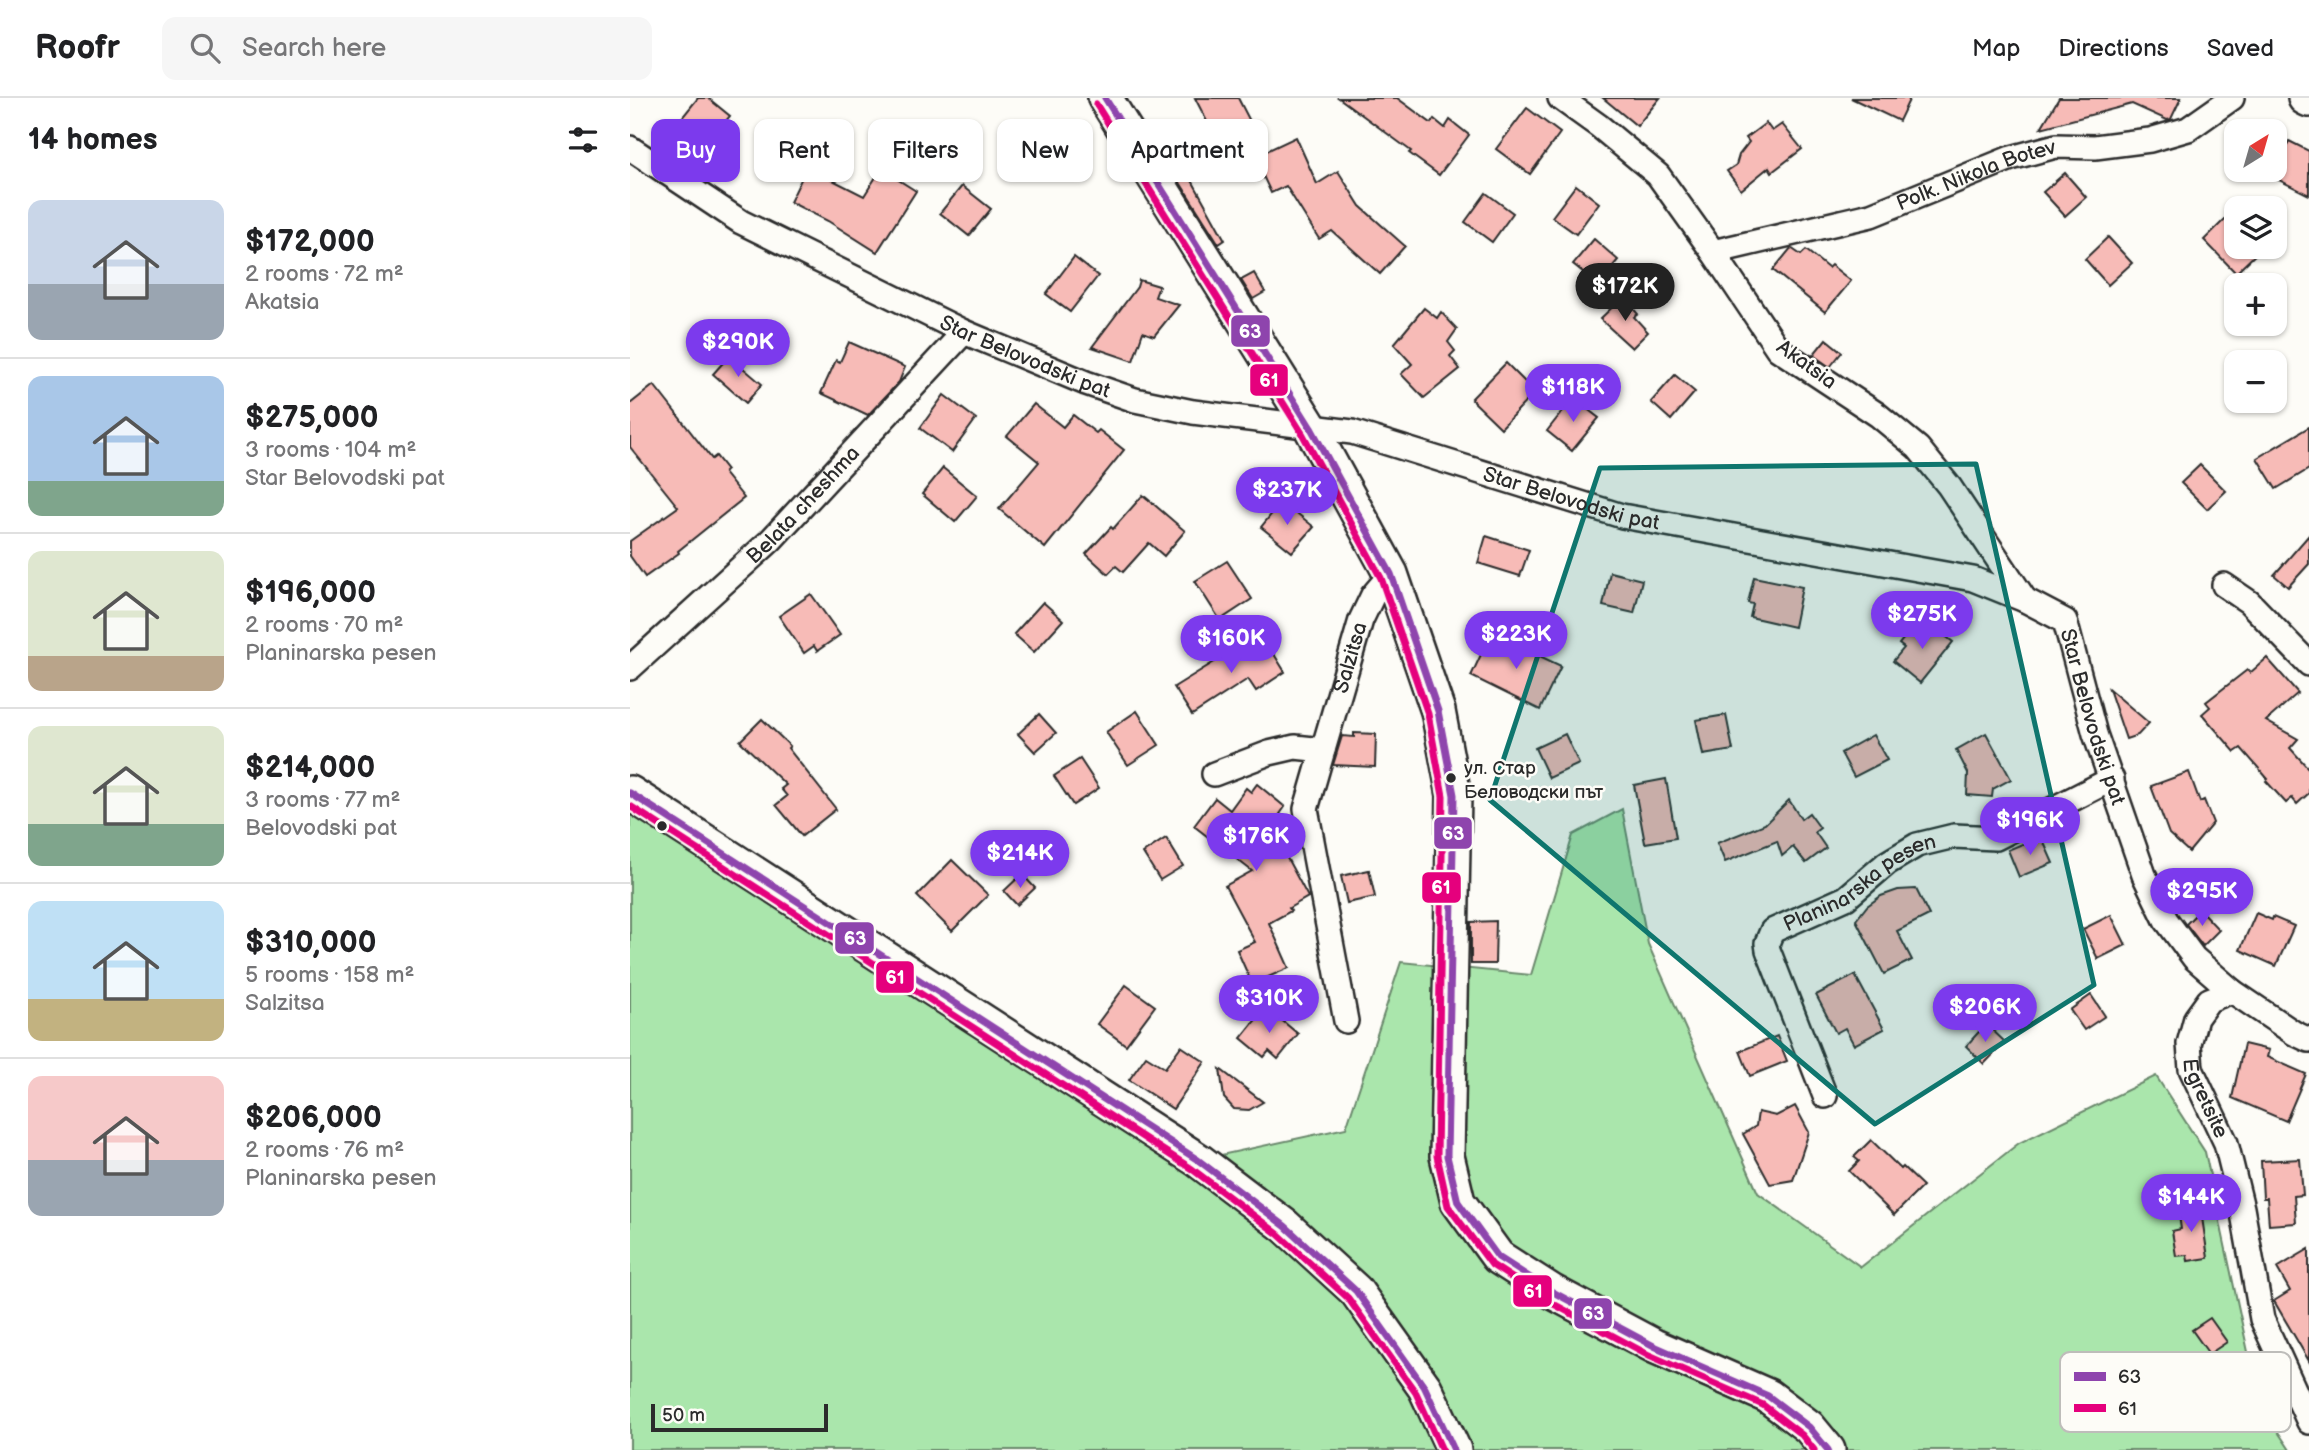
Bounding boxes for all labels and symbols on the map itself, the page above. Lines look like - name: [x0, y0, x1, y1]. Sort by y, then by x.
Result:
- north arrow: [2224, 119, 2287, 182]
- street label: Polk. Nikola Botev: [1893, 134, 2060, 216]
- pin: $172K: [1576, 264, 1674, 323]
- street label: Star Belovodski pat: [936, 310, 1114, 404]
- line badge: 63: [1230, 314, 1271, 348]
- pin: $290K: [689, 320, 787, 379]
- text: 63: [1239, 321, 1261, 344]
- street label: Akatsia: [1772, 334, 1842, 395]
- line badge: 61: [1249, 363, 1289, 397]
- pin: $118K: [1524, 364, 1622, 424]
- text: 61: [1259, 370, 1279, 393]
- street label: Belata cheshma: [741, 441, 865, 569]
- street label: Star Belovodski pat: [1480, 462, 1662, 536]
- pin: $237K: [1238, 468, 1336, 527]
- pin: $275K: [1873, 592, 1971, 651]
- pin: $223K: [1467, 612, 1565, 671]
- pin: $160K: [1182, 616, 1280, 675]
- street label: Salzitsa: [1328, 619, 1373, 696]
- street label: Star Belovodski pat: [2055, 626, 2131, 809]
- place label: ул. Стар Беловодски път: [1464, 757, 1604, 804]
- marker: ул. Стар Беловодски път: [1444, 771, 1458, 785]
- pin: $196K: [1981, 798, 2079, 857]
- pin: $176K: [1207, 814, 1305, 873]
- line badge: 63: [1433, 816, 1473, 850]
- unlabelled marker: [655, 819, 669, 833]
- text: 63: [1442, 823, 1464, 846]
- street label: Planinarska pesen: [1780, 829, 1938, 937]
- pin: $214K: [971, 830, 1069, 890]
- pin: $295K: [2153, 868, 2251, 928]
- line badge: 61: [1421, 871, 1462, 904]
- text: 61: [1431, 877, 1451, 900]
- line badge: 63: [834, 921, 875, 955]
- text: 63: [844, 928, 866, 951]
- line badge: 61: [875, 960, 915, 994]
- text: 61: [885, 967, 905, 990]
- pin: $310K: [1220, 976, 1318, 1035]
- pin: $206K: [1936, 984, 2034, 1044]
- street label: Egretsite: [2177, 1057, 2234, 1142]
- pin: $144K: [2142, 1174, 2240, 1234]
- line badge: 61: [1512, 1274, 1553, 1308]
- text: 61: [1523, 1281, 1543, 1304]
- line badge: 63: [1573, 1297, 1613, 1330]
- text: 63: [1582, 1303, 1604, 1326]
- legend: [2060, 1352, 2291, 1432]
- text: 63: [2118, 1366, 2141, 1389]
- text: 61: [2118, 1398, 2137, 1421]
- scale bar: [651, 1401, 828, 1433]

